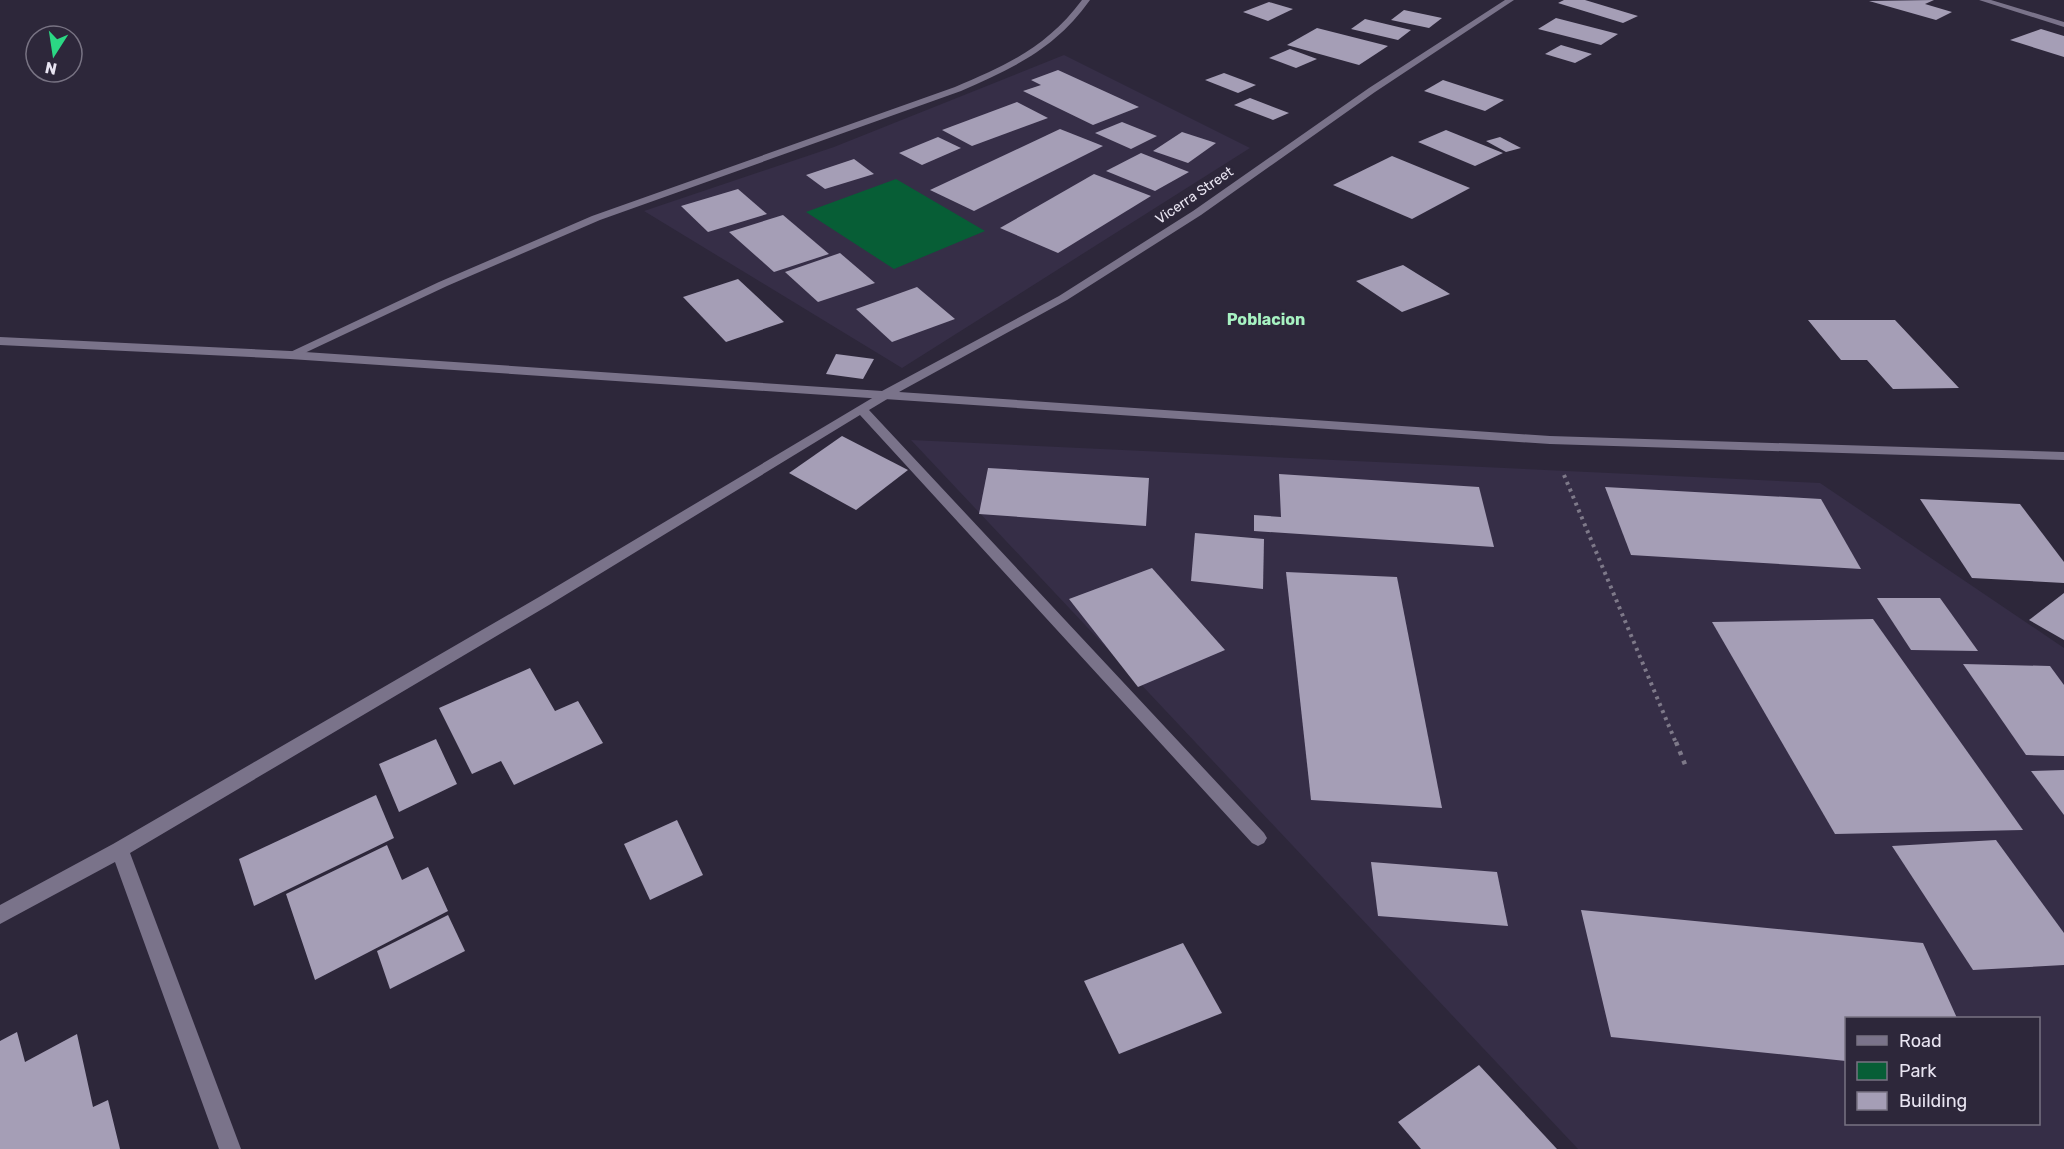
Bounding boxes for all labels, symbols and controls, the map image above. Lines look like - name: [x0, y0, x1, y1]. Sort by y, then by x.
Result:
- north arrow: [24, 24, 84, 84]
- text: N: [43, 58, 59, 79]
- street label: Vicerra Street: [1152, 163, 1237, 228]
- district label: Poblacion: [1227, 310, 1305, 329]
- legend: [1845, 1017, 2040, 1125]
- text: Road: [1899, 1030, 1942, 1052]
- text: Park: [1899, 1060, 1937, 1082]
- text: Building: [1899, 1090, 1967, 1112]

